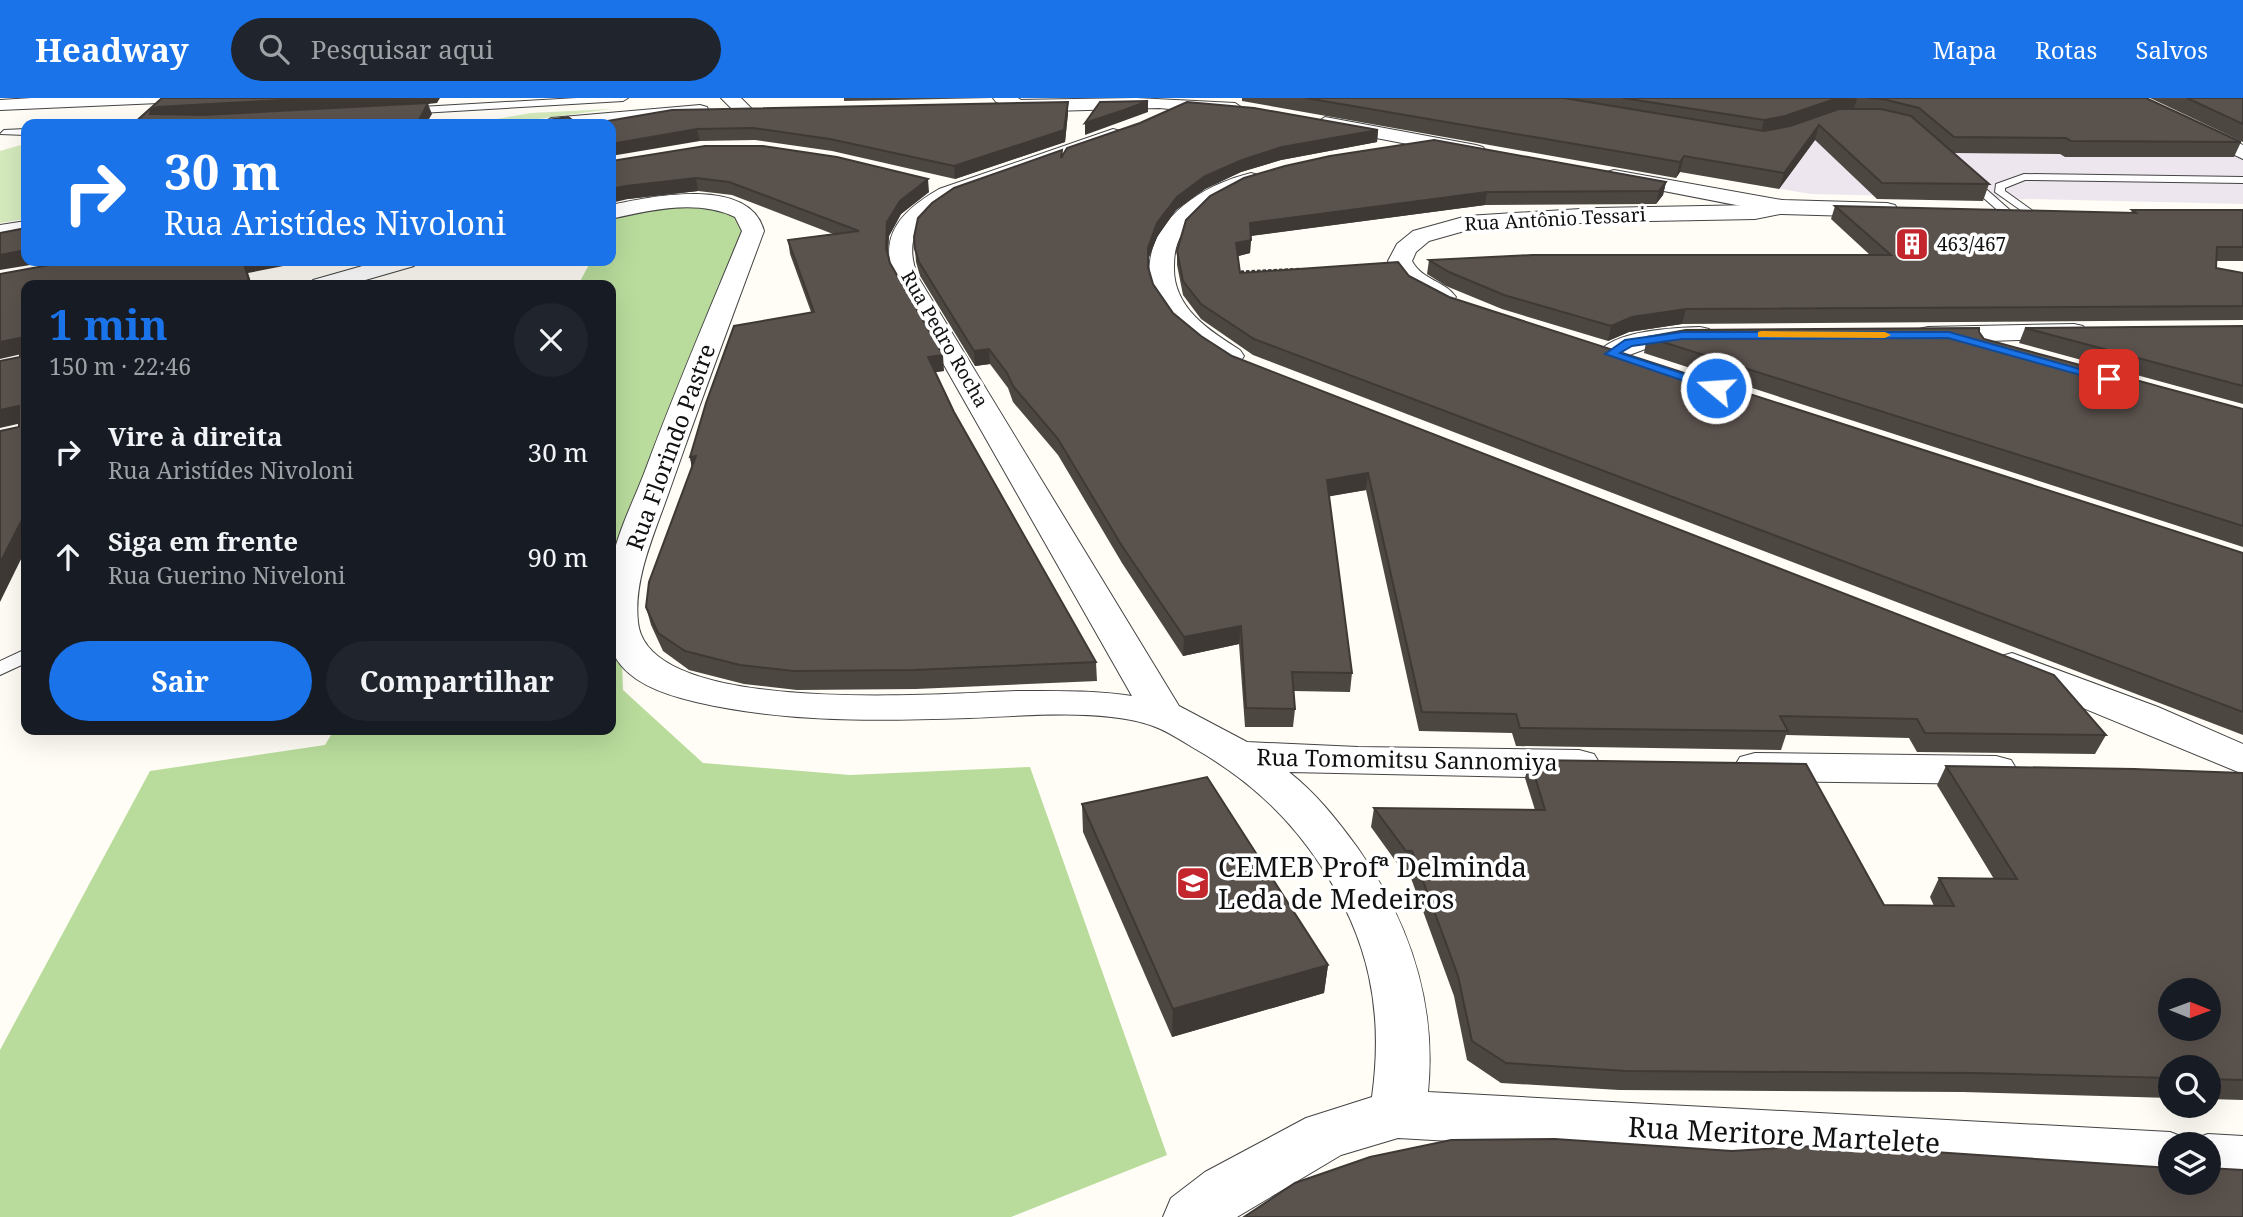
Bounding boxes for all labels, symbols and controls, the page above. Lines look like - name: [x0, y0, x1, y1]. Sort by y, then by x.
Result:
- search box: [231, 18, 721, 81]
- text: Headway: [35, 27, 189, 72]
- icon: search: [255, 30, 293, 68]
- text: Pesquisar aqui: [311, 31, 494, 67]
- text: Mapa: [1933, 33, 1997, 66]
- text: Rotas: [2035, 33, 2097, 66]
- text: Salvos: [2135, 33, 2208, 66]
- text: 30 m: [164, 138, 280, 204]
- icon: right: [49, 147, 140, 238]
- text: Rua Aristídes Nivoloni: [164, 201, 506, 244]
- street label: Rua Antônio Tessari: [1464, 201, 1646, 237]
- building icon: 463/467: [1893, 225, 1931, 263]
- place label: 463/467: [1937, 231, 2006, 257]
- street label: Rua Pedro Rocha: [895, 266, 995, 412]
- text: 1 min: [49, 295, 168, 352]
- button: close: [514, 303, 588, 377]
- street label: Rua Florindo Pastre: [618, 339, 722, 554]
- pin: [2079, 349, 2139, 409]
- text: 150 m · 22:46: [49, 350, 191, 382]
- position arrow: [1679, 351, 1753, 425]
- icon: arrive: [2090, 360, 2128, 398]
- text: Vire à direita: [108, 418, 283, 454]
- icon: right: [49, 433, 87, 471]
- text: 30 m: [528, 434, 588, 470]
- text: Rua Aristídes Nivoloni: [108, 454, 354, 486]
- text: Siga em frente: [108, 523, 298, 559]
- icon: ahead: [49, 538, 87, 576]
- text: 90 m: [528, 539, 588, 575]
- text: Rua Guerino Niveloni: [108, 559, 345, 591]
- button: Sair: [49, 641, 312, 721]
- button: Compartilhar: [326, 641, 588, 721]
- street label: Rua Tomomitsu Sannomiya: [1256, 740, 1558, 778]
- place label: CEMEB Profª Delminda Leda de Medeiros: [1218, 847, 1527, 917]
- school or university icon: CEMEB Profª Delminda Leda de Medeiros: [1174, 864, 1212, 902]
- north arrow: [2158, 978, 2221, 1041]
- map controls: [2158, 978, 2221, 1195]
- button: search: [2158, 1055, 2221, 1118]
- street label: Rua Meritore Martelete: [1627, 1107, 1941, 1161]
- button: layers: [2158, 1132, 2221, 1195]

